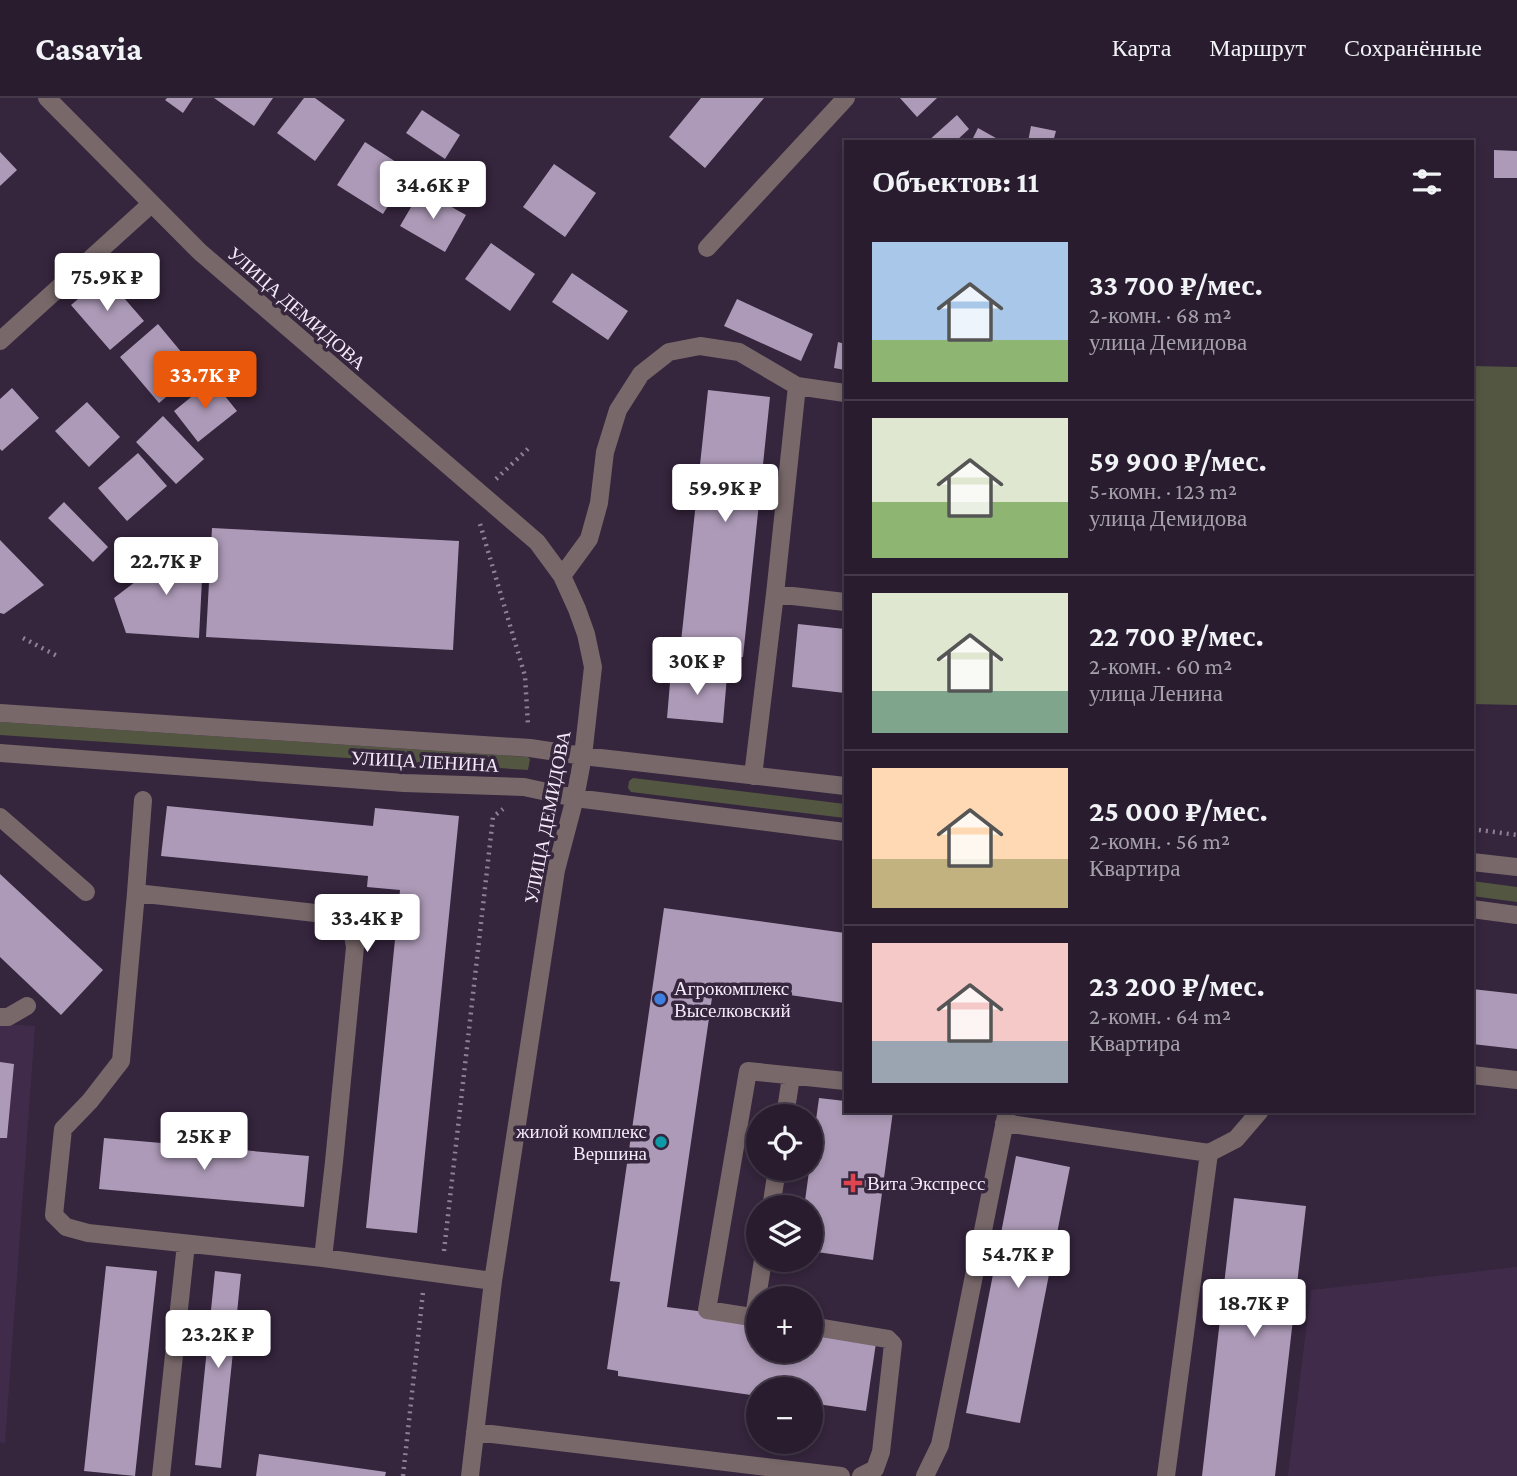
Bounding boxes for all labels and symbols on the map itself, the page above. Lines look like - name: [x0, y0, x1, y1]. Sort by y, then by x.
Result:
- pin: 34.6K ₽: [368, 162, 498, 221]
- street label: УЛИЦА ДЕМИДОВА: [223, 243, 370, 374]
- pin: 75.9K ₽: [42, 254, 172, 313]
- pin: 33.7K ₽: [140, 352, 270, 411]
- pin: 59.9K ₽: [660, 464, 790, 524]
- pin: 22.7K ₽: [101, 538, 231, 597]
- pin: 30K ₽: [648, 638, 746, 697]
- street label: УЛИЦА ДЕМИДОВА: [520, 728, 575, 905]
- street label: УЛИЦА ЛЕНИНА: [350, 747, 500, 776]
- pin: 33.4K ₽: [302, 894, 432, 954]
- place label: Агрокомплекс Выселковский: [674, 978, 791, 1021]
- marker: Агрокомплекс Выселковский: [652, 991, 668, 1007]
- pin: 25K ₽: [155, 1112, 253, 1172]
- place label: жилой комплекс Вершина: [515, 1121, 648, 1164]
- marker: жилой комплекс Вершина: [653, 1134, 669, 1150]
- place label: Вита Экспресс: [867, 1173, 986, 1194]
- marker: Вита Экспресс: [845, 1175, 861, 1191]
- pin: 54.7K ₽: [953, 1230, 1083, 1290]
- pin: 18.7K ₽: [1189, 1280, 1319, 1339]
- pin: 23.2K ₽: [153, 1310, 283, 1370]

